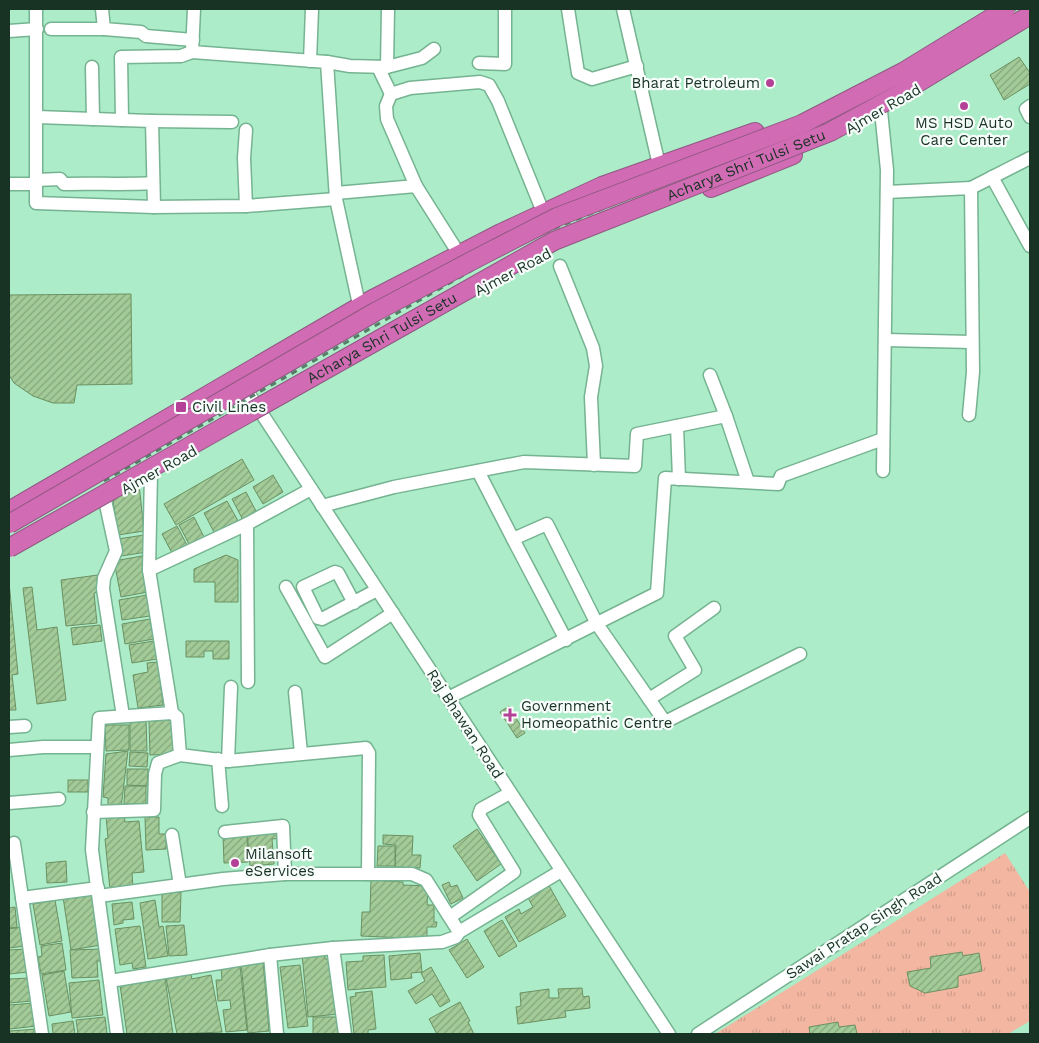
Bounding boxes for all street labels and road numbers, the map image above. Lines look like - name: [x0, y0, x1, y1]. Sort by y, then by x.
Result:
- street label: Ajmer Road: [842, 80, 924, 138]
- street label: Acharya Shri Tulsi Setu: [664, 126, 828, 205]
- street label: Ajmer Road: [472, 244, 554, 300]
- street label: Acharya Shri Tulsi Setu: [304, 289, 460, 387]
- street label: Ajmer Road: [118, 442, 200, 498]
- street label: Raj Bhawan Road: [423, 666, 507, 782]
- street label: Sawai Pratap Singh Road: [783, 869, 945, 983]

